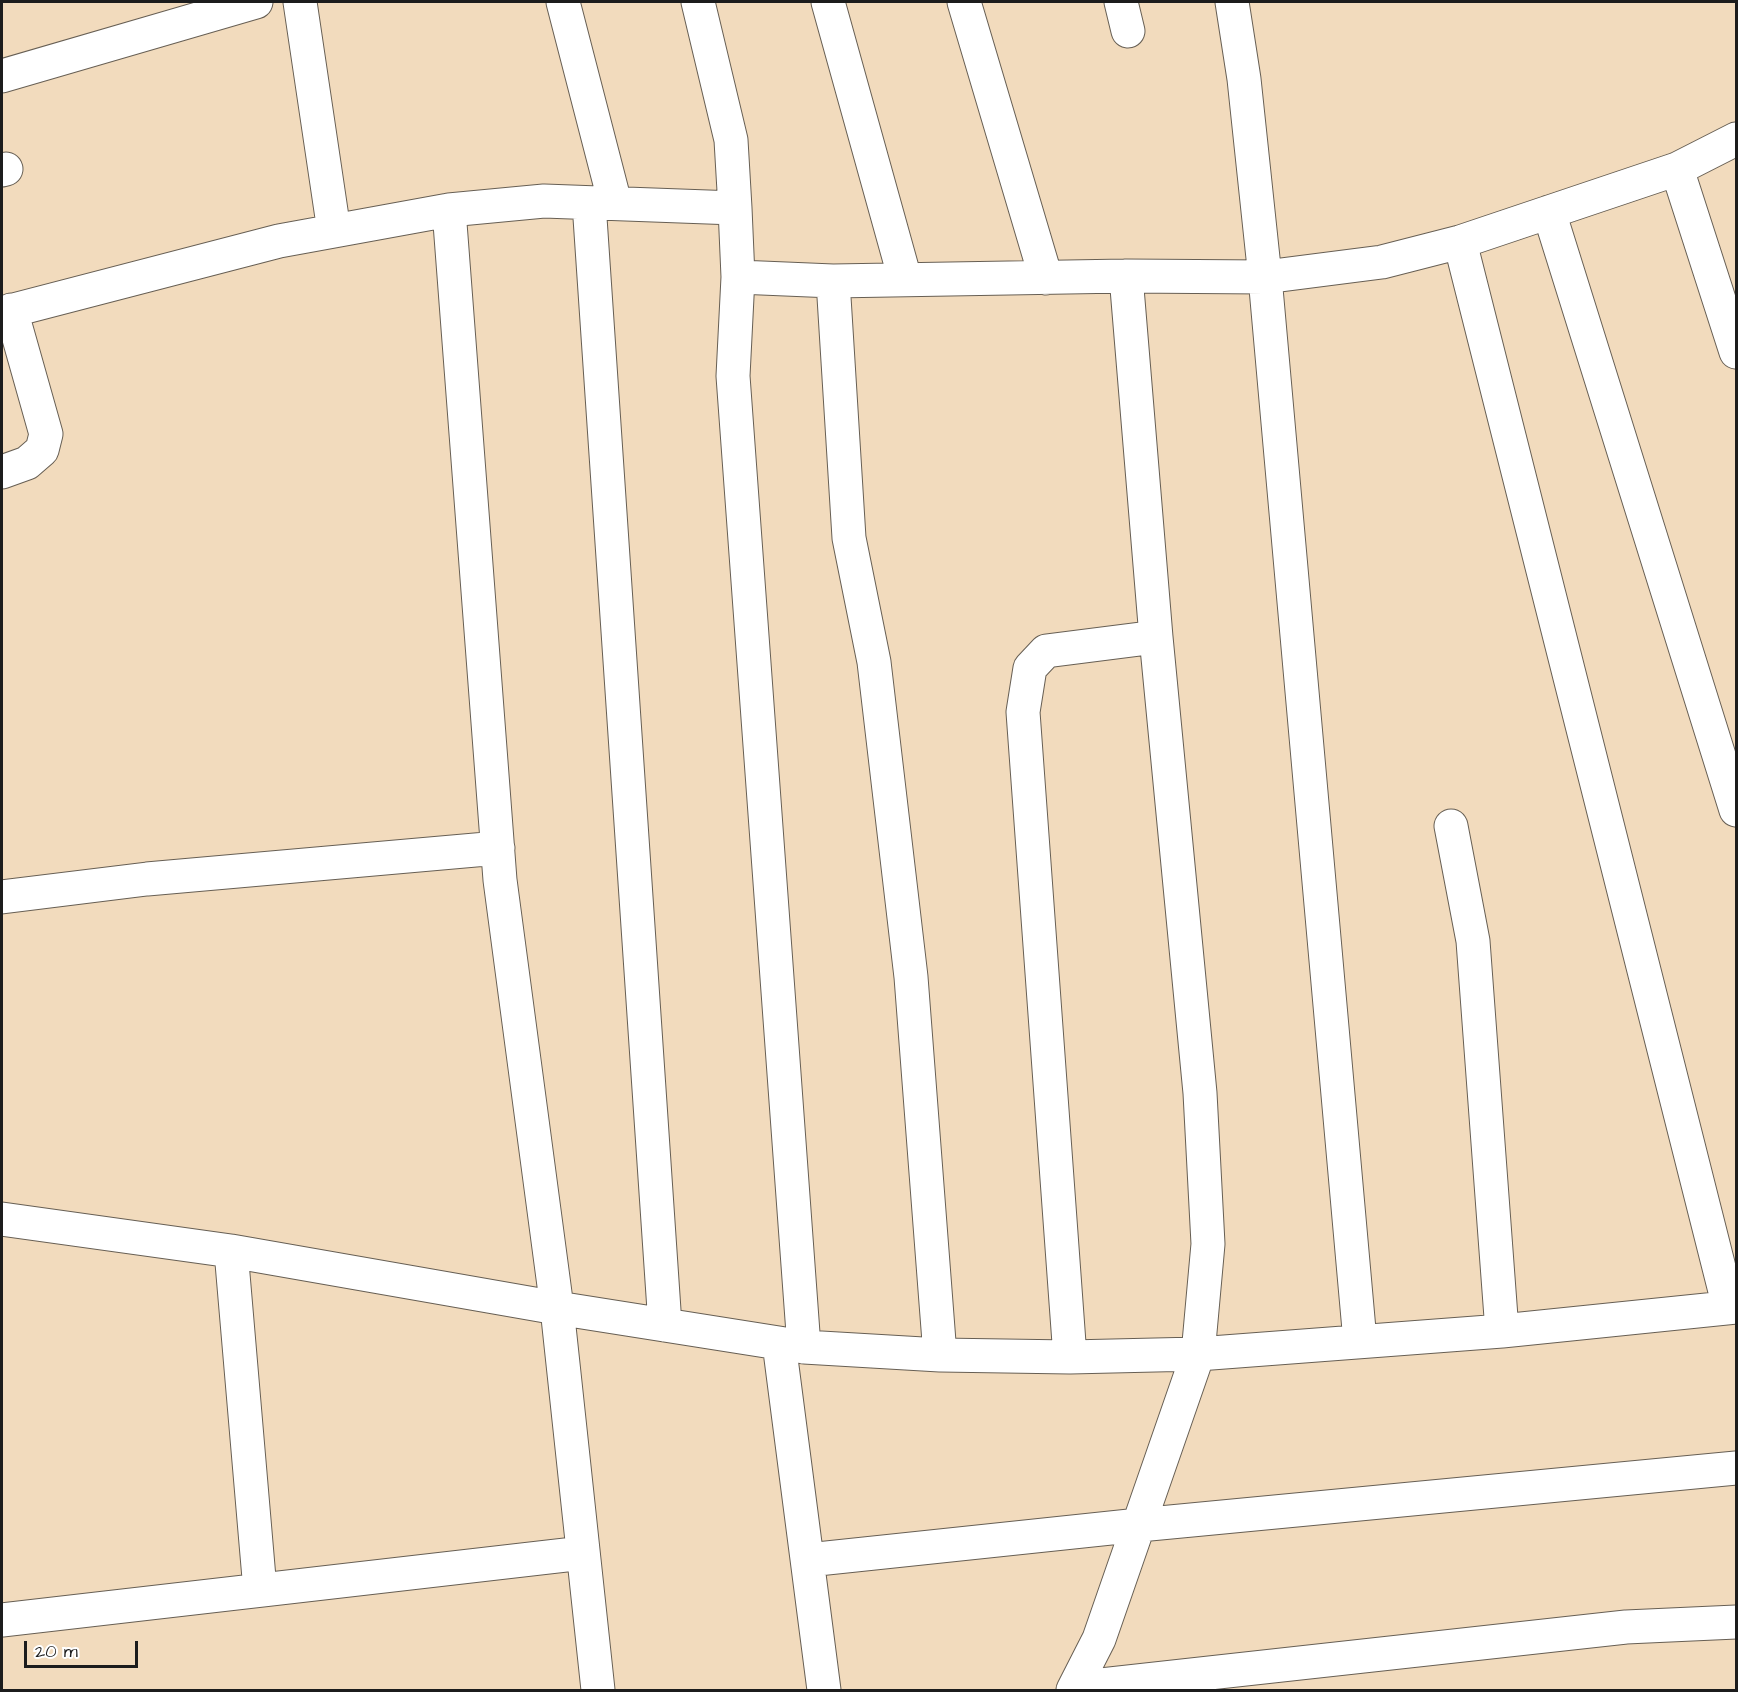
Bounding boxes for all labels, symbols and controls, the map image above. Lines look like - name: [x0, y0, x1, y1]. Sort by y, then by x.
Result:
- scale bar: [27, 1629, 141, 1667]
- text: 20 m: [35, 1639, 78, 1664]

